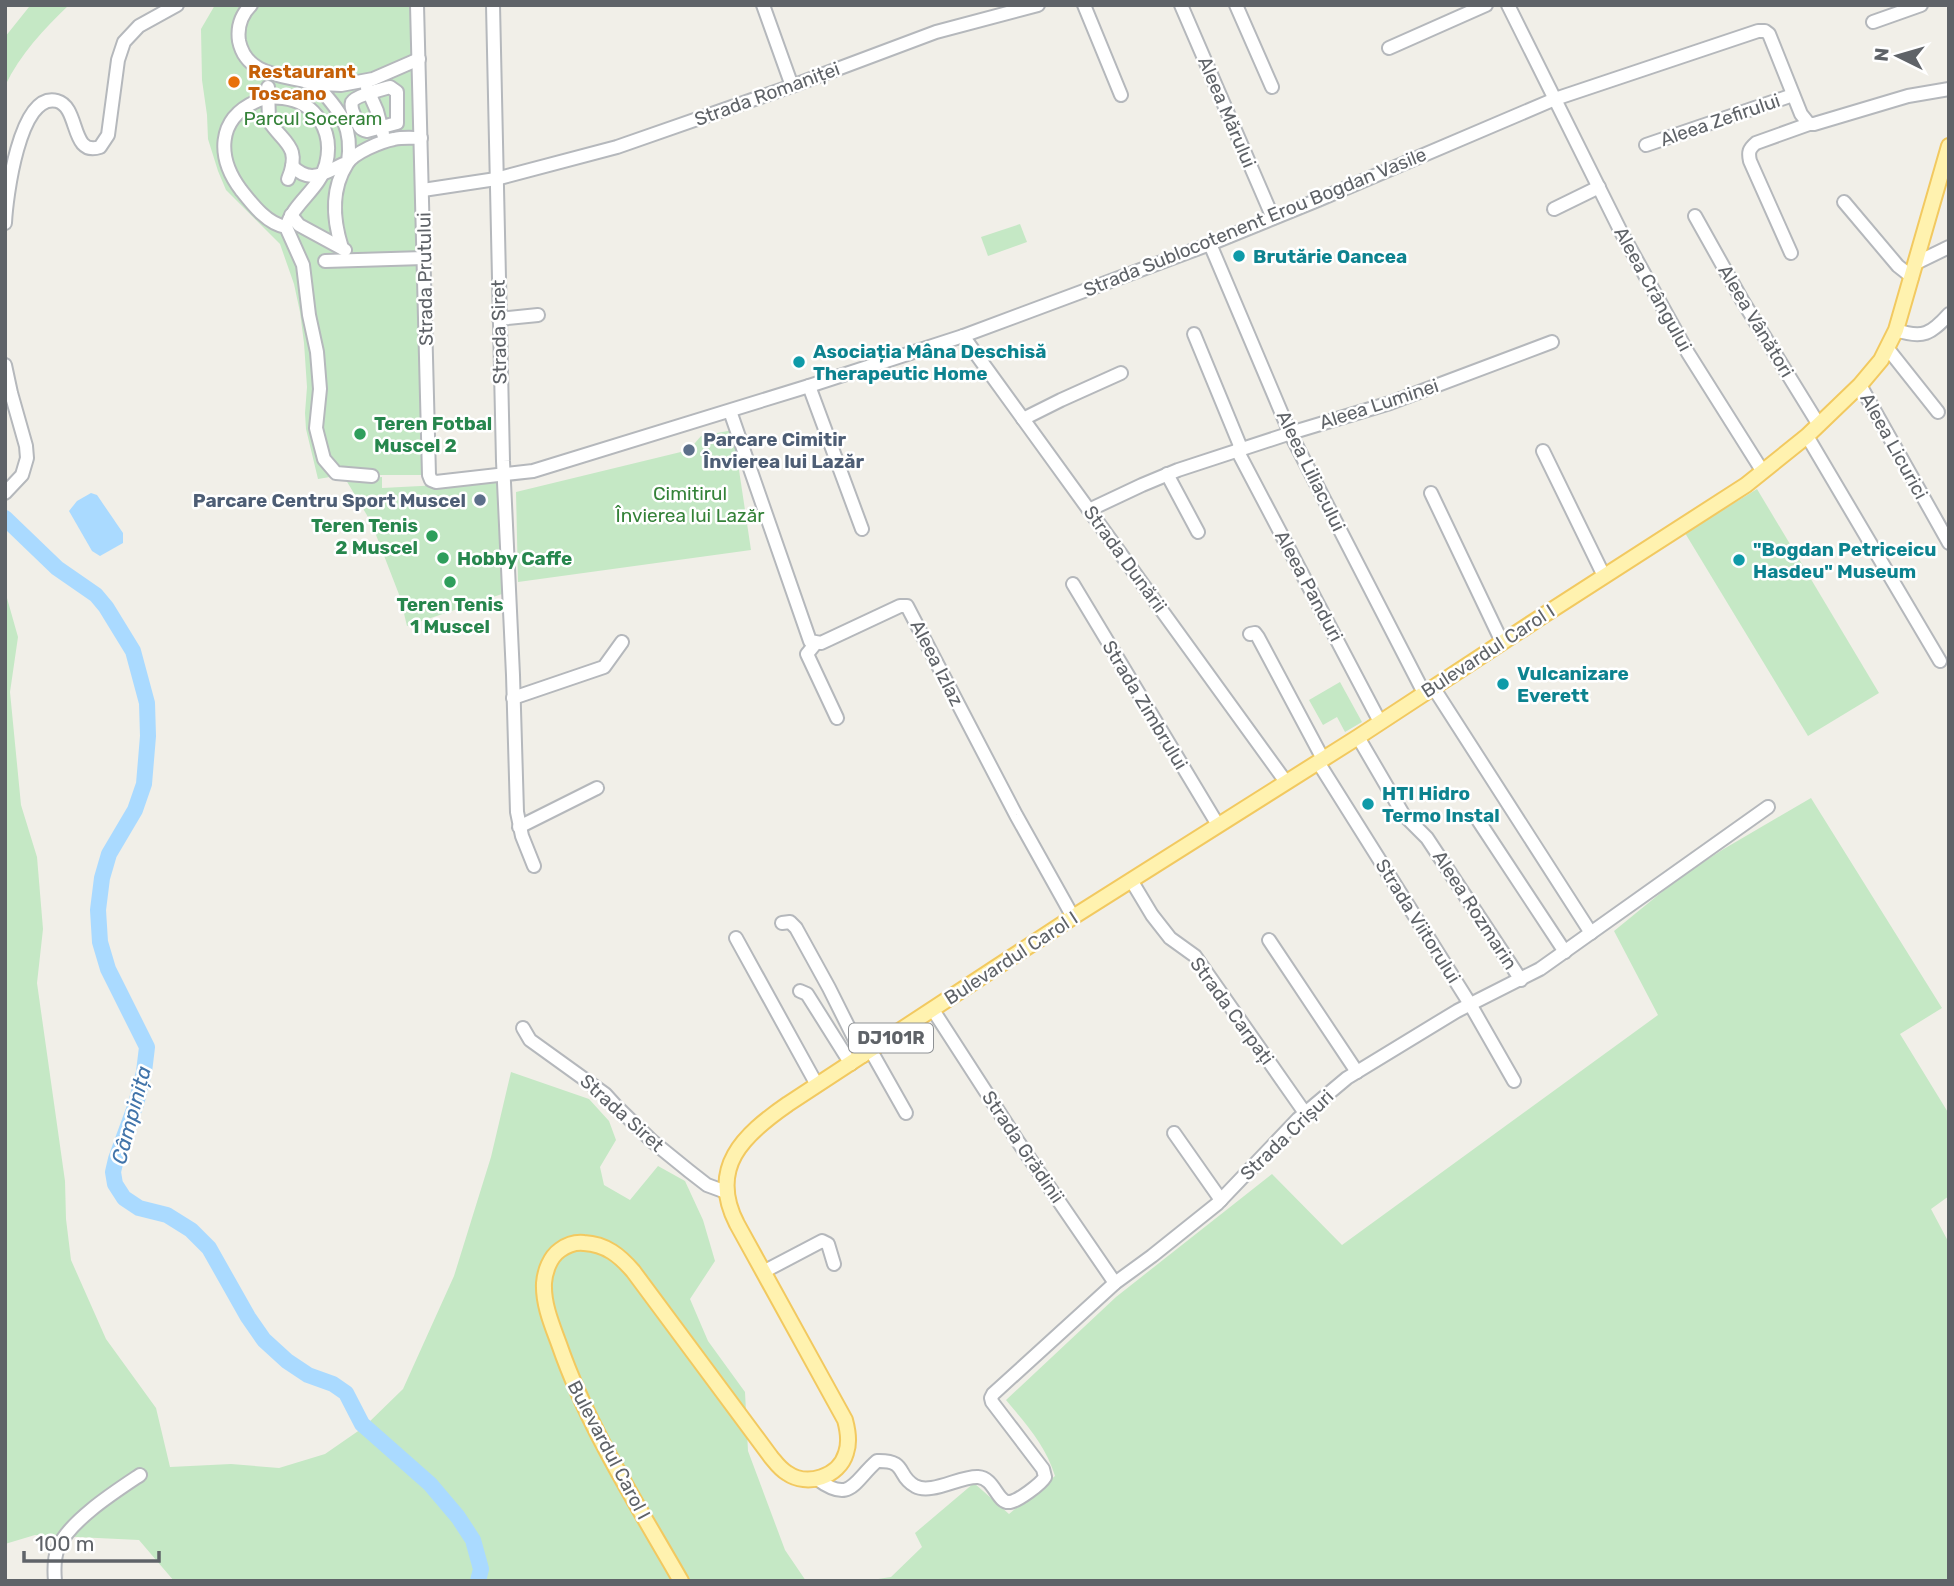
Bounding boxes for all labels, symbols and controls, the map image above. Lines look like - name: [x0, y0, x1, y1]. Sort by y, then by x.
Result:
- north arrow: [1863, 21, 1933, 91]
- text: N: [1870, 47, 1894, 62]
- street label: Aleea Mărului: [1193, 53, 1261, 171]
- street label: Strada Romaniței: [691, 57, 843, 131]
- place label: Restaurant Toscano: [248, 60, 356, 105]
- marker: Restaurant Toscano: [226, 74, 242, 90]
- street label: Aleea Zefirului: [1657, 89, 1783, 151]
- park label: Parcul Soceram: [243, 107, 383, 130]
- street label: Strada Sublocotenent Erou Bogdan Vasile: [1080, 142, 1430, 302]
- street label: Strada Prutului: [412, 212, 438, 346]
- street label: Aleea Crângului: [1609, 223, 1697, 355]
- place label: Brutărie Oancea: [1253, 245, 1407, 268]
- marker: Brutărie Oancea: [1231, 248, 1247, 264]
- street label: Aleea Vânători: [1713, 261, 1799, 381]
- street label: Strada Siret: [487, 279, 511, 385]
- place label: Asociația Mâna Deschisă Therapeutic Home: [813, 340, 1047, 385]
- marker: Asociația Mâna Deschisă Therapeutic Home: [791, 354, 807, 370]
- street label: Aleea Luminei: [1317, 374, 1441, 434]
- street label: Aleea Licurici: [1855, 389, 1933, 503]
- street label: Aleea Liliacului: [1272, 407, 1350, 535]
- place label: Teren Fotbal Muscel 2: [374, 412, 492, 457]
- marker: Teren Fotbal Muscel 2: [352, 426, 368, 442]
- place label: Parcare Cimitir Învierea lui Lazăr: [702, 428, 865, 473]
- marker: Parcare Cimitir Învierea lui Lazăr: [681, 442, 697, 458]
- park label: Cimitirul Învierea lui Lazăr: [615, 482, 765, 527]
- place label: Parcare Centru Sport Muscel: [193, 489, 466, 512]
- marker: Parcare Centru Sport Muscel: [472, 492, 488, 508]
- street label: Strada Dunării: [1079, 501, 1171, 617]
- place label: Teren Tenis 2 Muscel: [311, 514, 418, 559]
- street label: Aleea Panduri: [1270, 527, 1348, 645]
- marker: Teren Tenis 2 Muscel: [424, 528, 440, 544]
- place label: "Bogdan Petriceicu Hasdeu" Museum: [1753, 538, 1936, 583]
- place label: Hobby Caffe: [457, 547, 572, 570]
- marker: Hobby Caffe: [435, 550, 451, 566]
- marker: "Bogdan Petriceicu Hasdeu" Museum: [1731, 552, 1747, 568]
- marker: Teren Tenis 1 Muscel: [442, 574, 458, 590]
- place label: Teren Tenis 1 Muscel: [397, 593, 503, 638]
- street label: Bulevardul Carol I: [1417, 599, 1559, 703]
- street label: Aleea Izlaz: [906, 616, 968, 710]
- street label: Strada Zimbrului: [1097, 636, 1193, 774]
- place label: Vulcanizare Everett: [1517, 662, 1629, 707]
- marker: Vulcanizare Everett: [1495, 676, 1511, 692]
- place label: HTI Hidro Termo Instal: [1382, 782, 1500, 827]
- marker: HTI Hidro Termo Instal: [1360, 796, 1376, 812]
- street label: Aleea Rozmarin: [1428, 846, 1522, 974]
- street label: Strada Viitorului: [1371, 855, 1465, 987]
- street label: Bulevardul Carol I: [940, 906, 1082, 1010]
- street label: Strada Carpați: [1185, 953, 1279, 1069]
- road number: DJ101R: [849, 1023, 933, 1052]
- water label: Câmpinița: [106, 1063, 156, 1167]
- street label: Strada Siret: [575, 1069, 669, 1157]
- street label: Strada Crișuri: [1236, 1085, 1338, 1185]
- street label: Strada Grădinii: [977, 1087, 1069, 1207]
- street label: Bulevardul Carol I: [563, 1376, 655, 1524]
- scale bar: [24, 1520, 159, 1564]
- text: 100 m: [35, 1531, 94, 1556]

